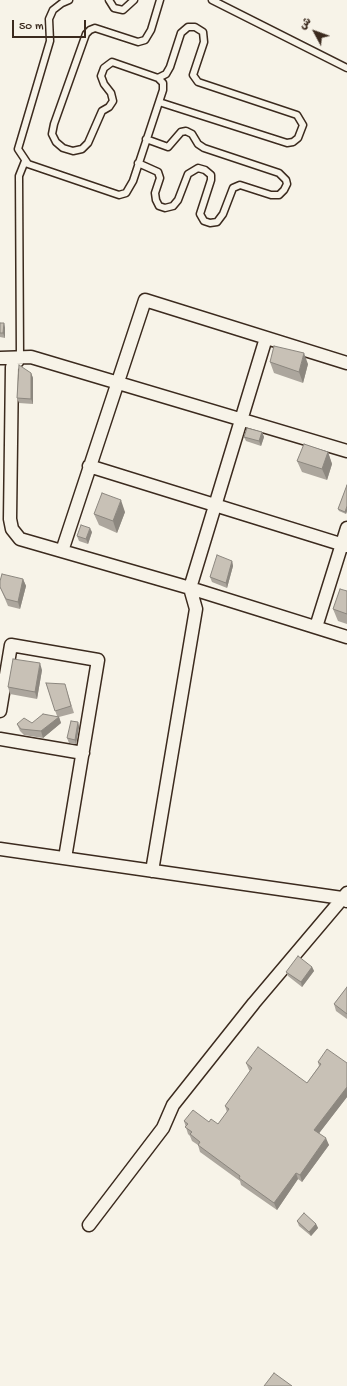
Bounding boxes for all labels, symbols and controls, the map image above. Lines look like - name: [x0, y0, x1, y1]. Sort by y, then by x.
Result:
- scale bar: [14, 12, 88, 38]
- north arrow: [295, 12, 335, 52]
- text: ش: [297, 16, 314, 33]
- text: 50 m: [19, 20, 44, 34]

